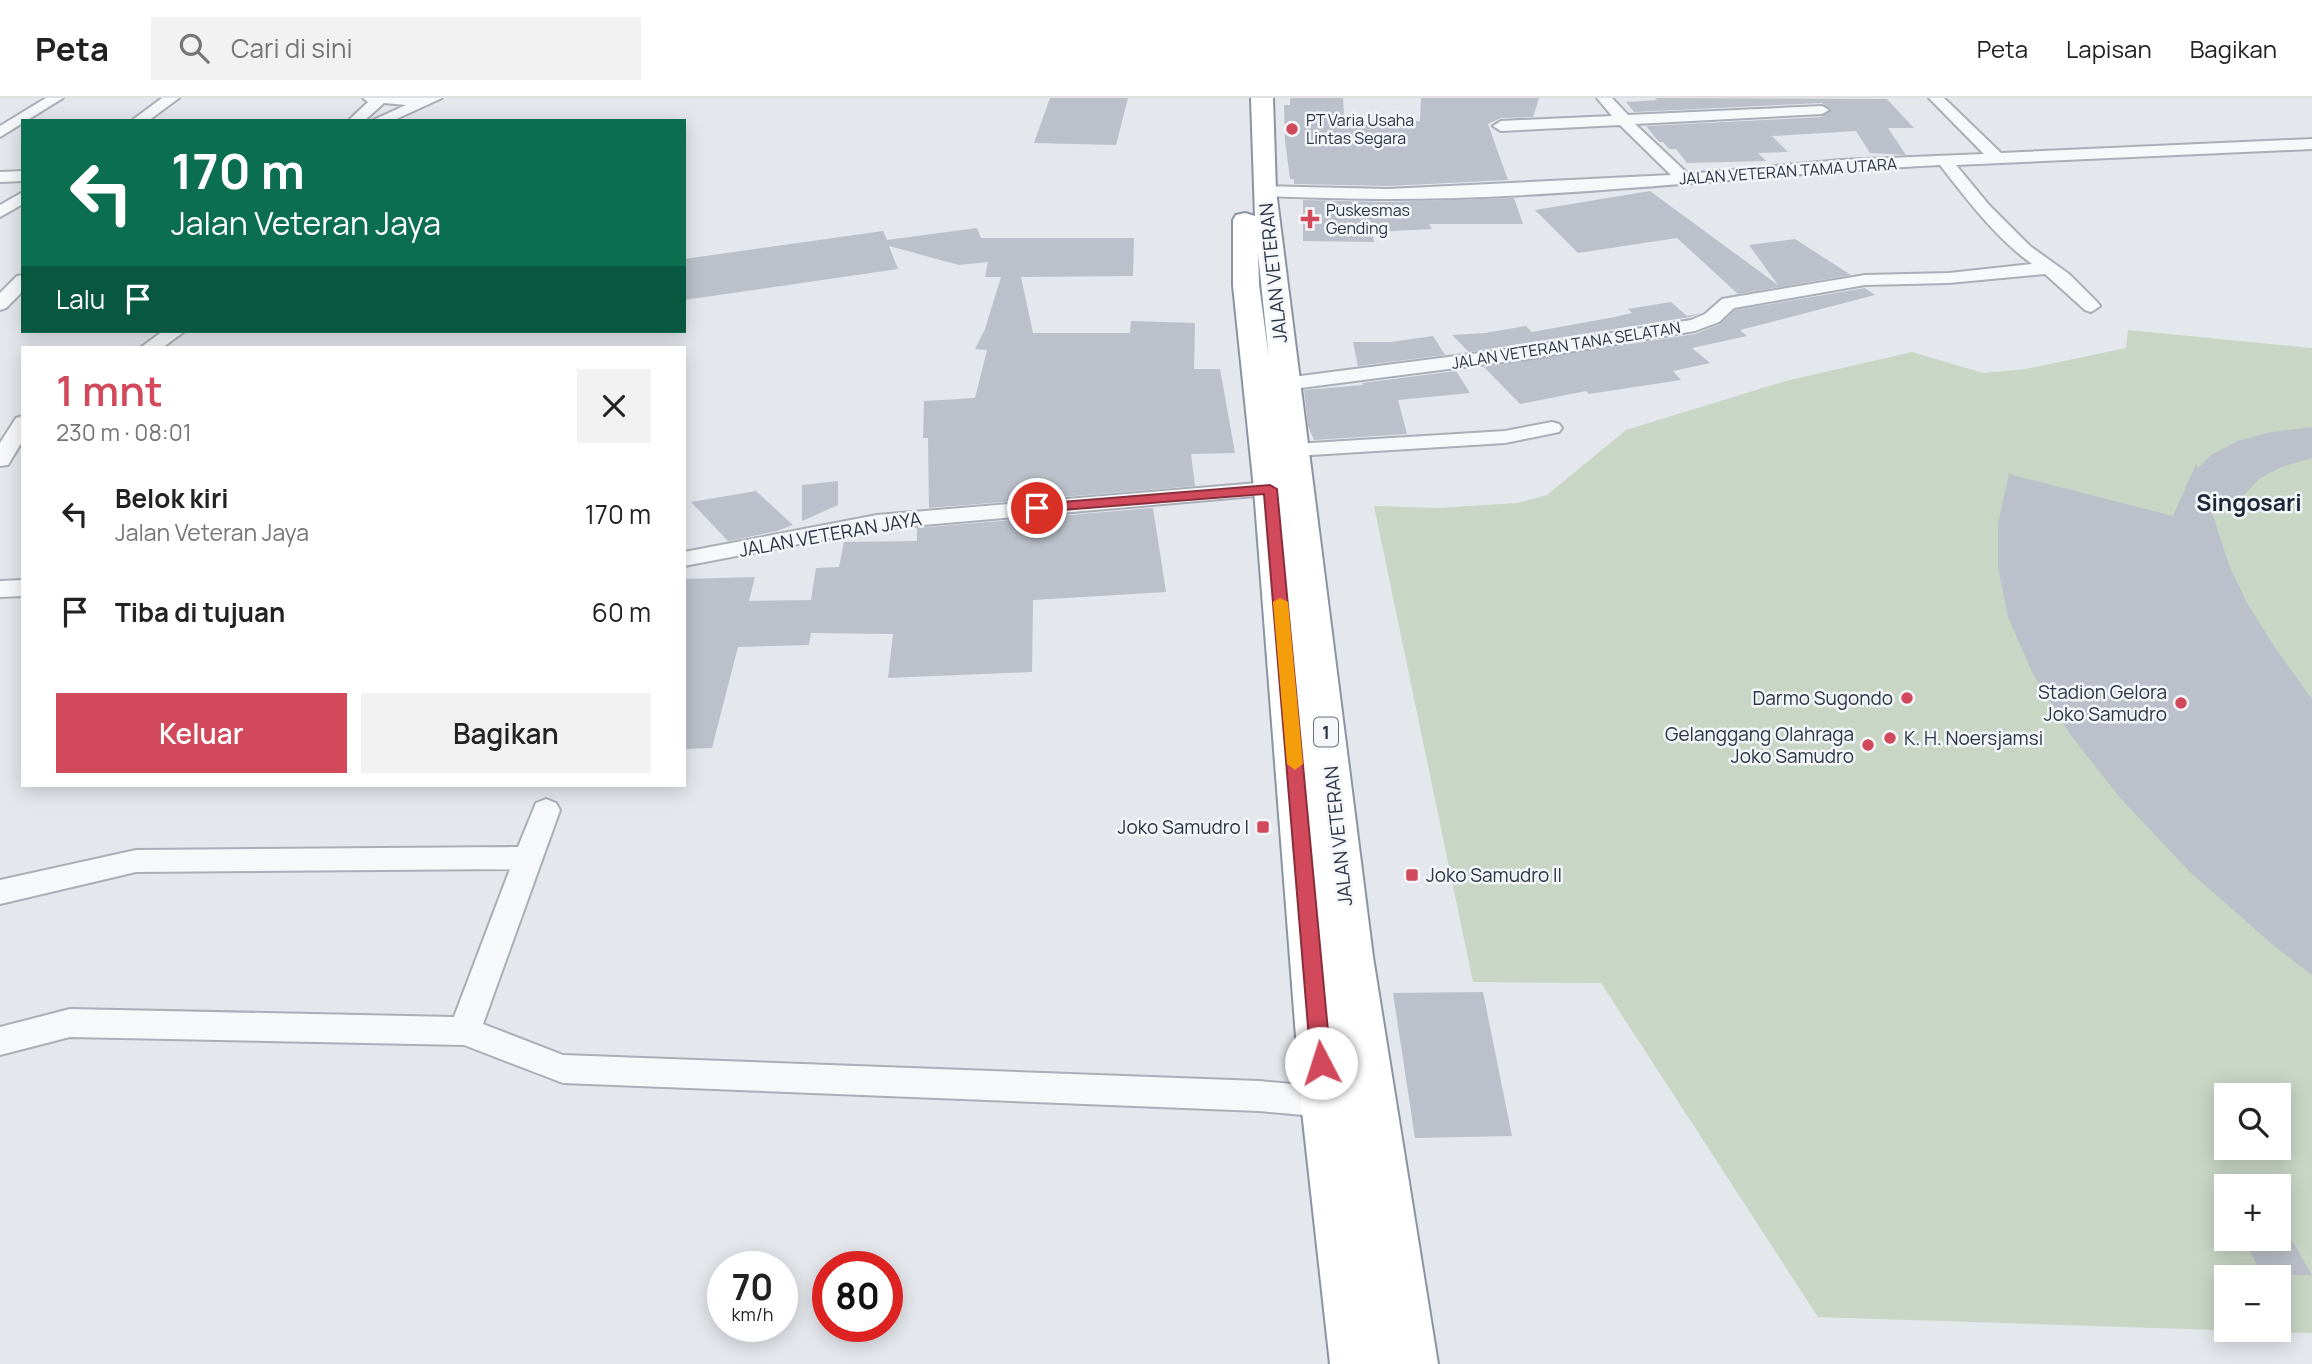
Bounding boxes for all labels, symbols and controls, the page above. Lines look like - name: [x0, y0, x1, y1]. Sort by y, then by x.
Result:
- search box: [151, 17, 641, 80]
- text: Peta: [35, 26, 109, 71]
- icon: search: [175, 29, 213, 67]
- text: Cari di sini: [231, 30, 353, 66]
- text: Peta: [1977, 32, 2028, 65]
- text: Lapisan: [2066, 32, 2152, 65]
- text: Bagikan: [2190, 32, 2277, 65]
- place label: PT Varia Usaha Lintas Segara: [1306, 109, 1414, 149]
- marker: PT Varia Usaha Lintas Segara: [1284, 121, 1300, 137]
- text: 170 m: [171, 137, 305, 204]
- icon: left: [56, 147, 147, 238]
- street label: JALAN VETERAN TAMA UTARA: [1678, 152, 1898, 190]
- place label: Puskesmas Gending: [1326, 199, 1410, 239]
- text: Jalan Veteran Jaya: [171, 201, 441, 245]
- street label: JALAN VETERAN: [1253, 202, 1293, 344]
- marker: Puskesmas Gending: [1300, 209, 1320, 229]
- icon: arrive: [119, 280, 157, 318]
- text: Lalu: [56, 281, 105, 317]
- street label: JALAN VETERAN TANA SELATAN: [1450, 316, 1682, 374]
- text: 1 mnt: [56, 361, 163, 419]
- button: close: [577, 369, 651, 443]
- text: 230 m · 08:01: [56, 416, 192, 448]
- pin: [1007, 478, 1067, 538]
- text: Belok kiri: [115, 480, 229, 516]
- district label: Singosari: [2196, 486, 2302, 518]
- icon: arrive: [1018, 489, 1056, 527]
- icon: left: [56, 495, 94, 533]
- text: 170 m: [585, 496, 651, 532]
- street label: JALAN VETERAN JAYA: [737, 505, 923, 563]
- text: Jalan Veteran Jaya: [115, 516, 309, 548]
- icon: arrive: [56, 593, 94, 631]
- text: Tiba di tujuan: [115, 594, 285, 630]
- text: 60 m: [592, 594, 651, 630]
- place label: Stadion Gelora Joko Samudro: [2038, 679, 2167, 727]
- place label: Darmo Sugondo: [1753, 685, 1893, 711]
- marker: Darmo Sugondo: [1899, 690, 1915, 706]
- button: Keluar: [56, 693, 347, 773]
- button: Bagikan: [361, 693, 651, 773]
- marker: Stadion Gelora Joko Samudro: [2173, 695, 2189, 711]
- road number: 1: [1314, 718, 1338, 746]
- place label: Gelanggang Olahraga Joko Samudro: [1665, 721, 1854, 769]
- place label: K. H. Noersjamsi: [1904, 725, 2043, 751]
- marker: K. H. Noersjamsi: [1882, 730, 1898, 746]
- marker: Gelanggang Olahraga Joko Samudro: [1860, 737, 1876, 753]
- street label: JALAN VETERAN: [1318, 765, 1358, 907]
- place label: Joko Samudro I: [1118, 814, 1249, 840]
- marker: Joko Samudro I: [1255, 819, 1271, 835]
- place label: Joko Samudro II: [1426, 862, 1562, 888]
- marker: Joko Samudro II: [1404, 867, 1420, 883]
- position arrow: [1284, 1026, 1358, 1100]
- map controls: [2214, 1083, 2291, 1342]
- button: search: [2214, 1083, 2291, 1160]
- button: +: [2214, 1174, 2291, 1251]
- speed limit sign: 80: [812, 1251, 903, 1342]
- text: 70: [732, 1263, 773, 1311]
- button: −: [2214, 1265, 2291, 1342]
- text: km/h: [732, 1302, 773, 1326]

